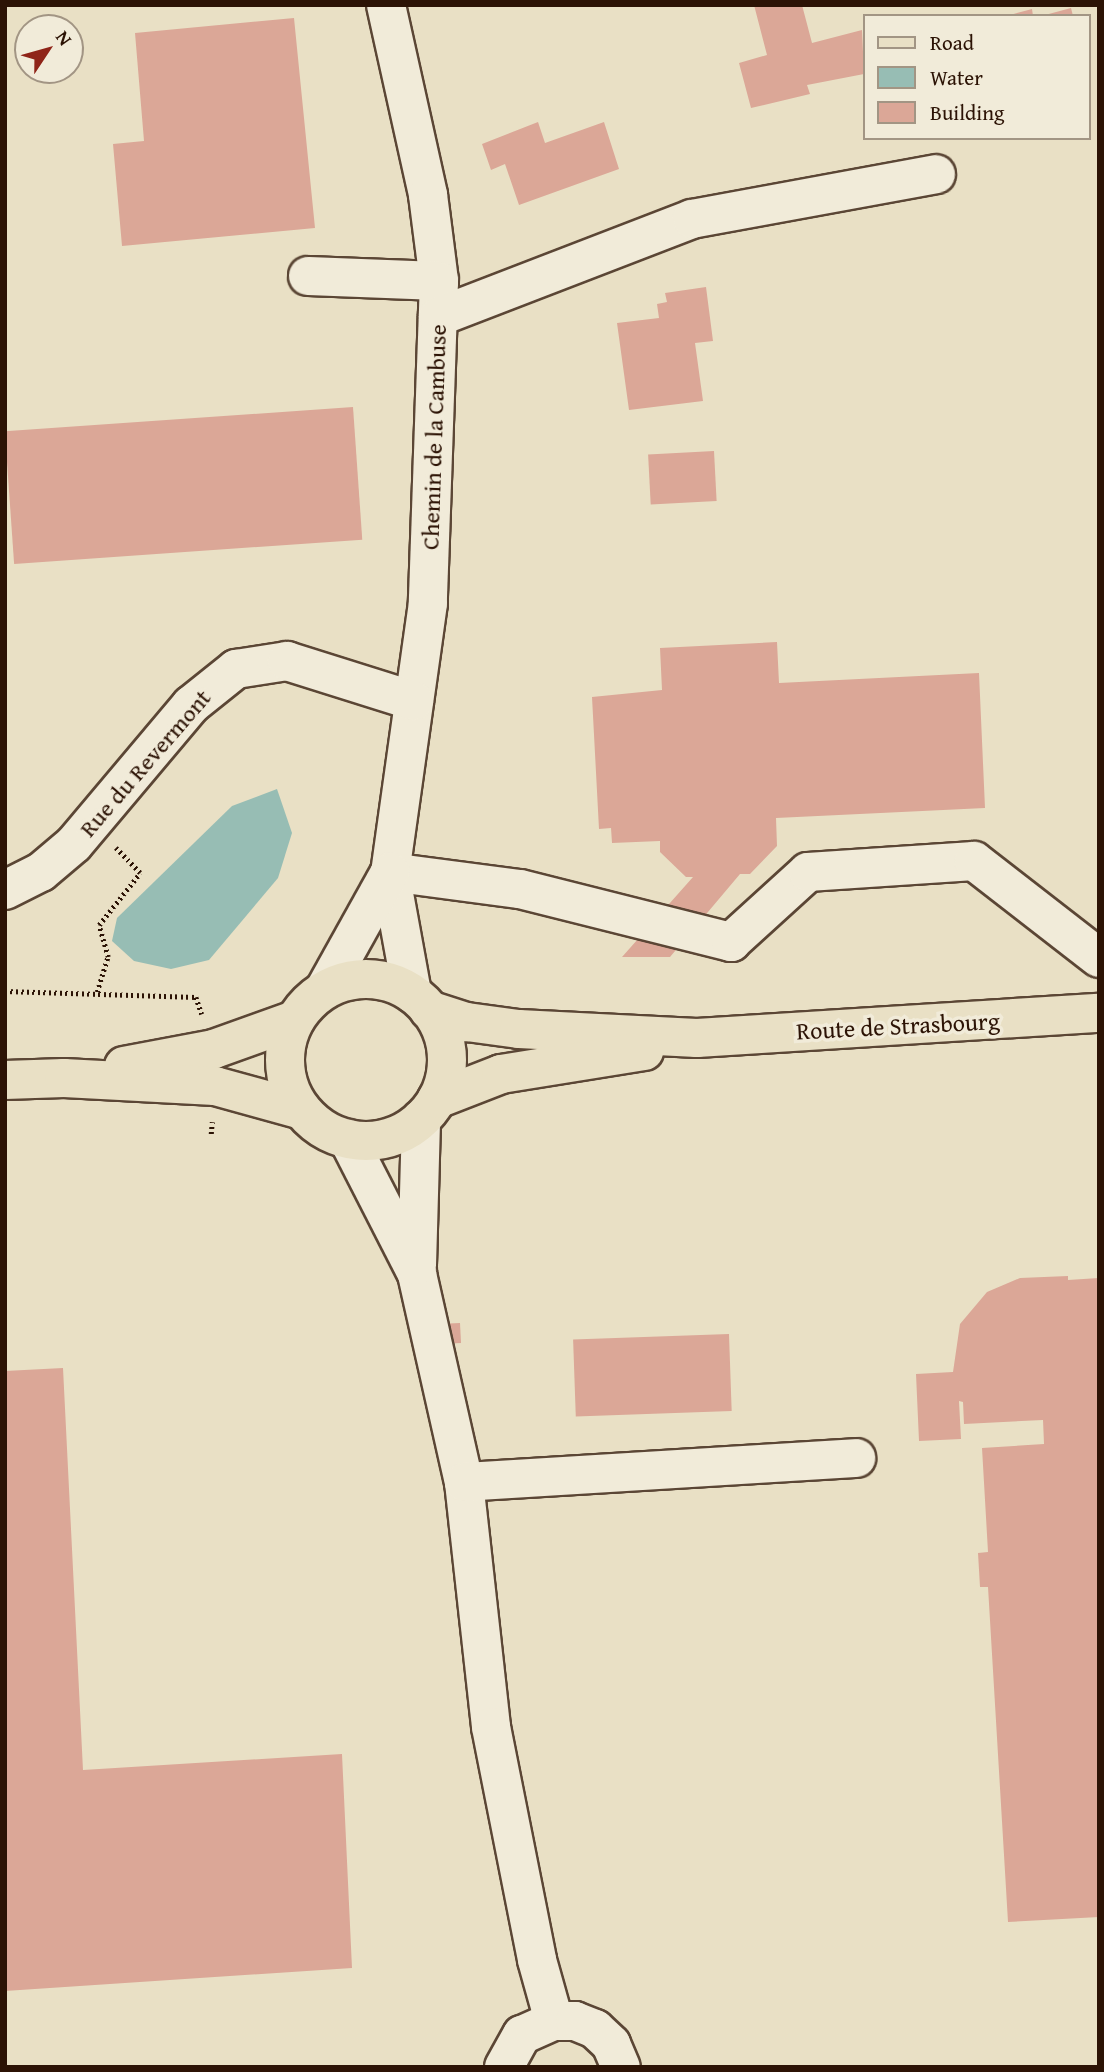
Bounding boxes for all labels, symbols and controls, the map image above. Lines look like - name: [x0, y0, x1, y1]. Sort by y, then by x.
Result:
- north arrow: [14, 14, 84, 84]
- legend: [862, 14, 1090, 140]
- text: N: [49, 24, 79, 51]
- text: Road: [930, 27, 974, 58]
- text: Water: [930, 62, 983, 93]
- text: Building: [930, 97, 1004, 128]
- street label: Chemin de la Cambuse: [416, 324, 452, 550]
- street label: Rue du Revermont: [73, 683, 217, 843]
- street label: Route de Strasbourg: [796, 1006, 1000, 1046]

